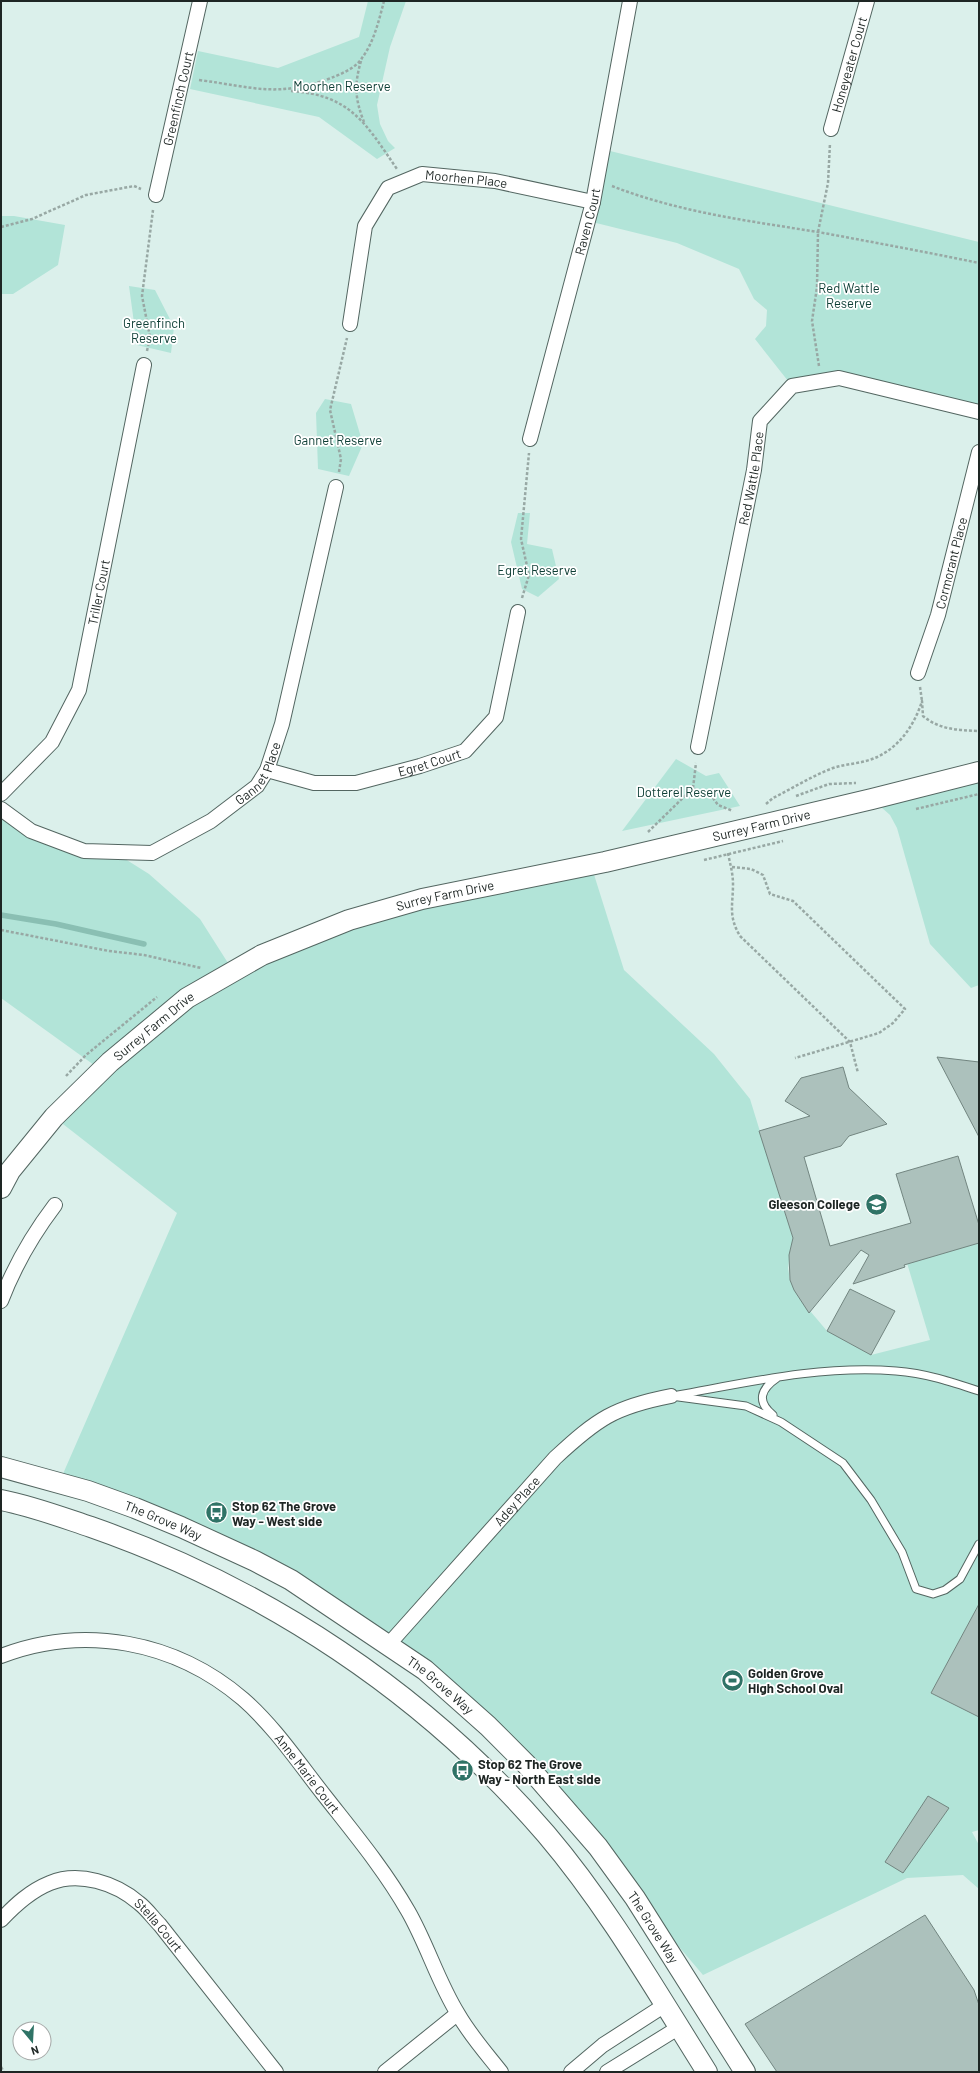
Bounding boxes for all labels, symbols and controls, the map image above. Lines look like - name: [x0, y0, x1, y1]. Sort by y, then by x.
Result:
- street label: Honeyeater Court: [828, 15, 870, 114]
- street label: Greenfinch Court: [159, 50, 196, 147]
- park label: Moorhen Reserve: [293, 78, 391, 94]
- street label: Moorhen Place: [425, 166, 509, 191]
- street label: Raven Court: [571, 187, 603, 257]
- park label: Red Wattle Reserve: [818, 280, 880, 311]
- park label: Greenfinch Reserve: [123, 315, 185, 346]
- street label: Red Wattle Place: [735, 430, 767, 527]
- park label: Gannet Reserve: [294, 432, 382, 448]
- street label: Cormorant Place: [932, 515, 970, 611]
- street label: Triller Court: [84, 558, 113, 627]
- park label: Egret Reserve: [497, 562, 577, 578]
- street label: Gannet Place: [232, 740, 284, 808]
- street label: Egret Court: [396, 745, 463, 780]
- park label: Dotterel Reserve: [637, 784, 731, 800]
- street label: Surrey Farm Drive: [711, 806, 812, 844]
- street label: Surrey Farm Drive: [394, 877, 496, 914]
- street label: Surrey Farm Drive: [110, 988, 197, 1064]
- school or university icon: Gleeson College: [863, 1191, 889, 1217]
- place label: Gleeson College: [768, 1196, 860, 1212]
- street label: Adey Place: [490, 1473, 543, 1529]
- street label: The Grove Way: [123, 1497, 204, 1544]
- place label: Stop 62 The Grove Way - West side: [232, 1498, 336, 1529]
- bus stop icon: Stop 62 The Grove Way - West side: [203, 1500, 229, 1526]
- street label: The Grove Way: [404, 1652, 477, 1718]
- place label: Golden Grove High School Oval: [748, 1665, 843, 1696]
- sports icon: Golden Grove High School Oval: [720, 1667, 746, 1693]
- street label: Anne Marie Court: [272, 1730, 343, 1817]
- place label: Stop 62 The Grove Way - North East side: [478, 1756, 601, 1787]
- bus stop icon: Stop 62 The Grove Way - North East side: [450, 1758, 476, 1784]
- street label: The Grove Way: [625, 1888, 682, 1966]
- street label: Stella Court: [131, 1895, 186, 1955]
- north arrow: [12, 2021, 52, 2061]
- text: N: [30, 2044, 41, 2058]

